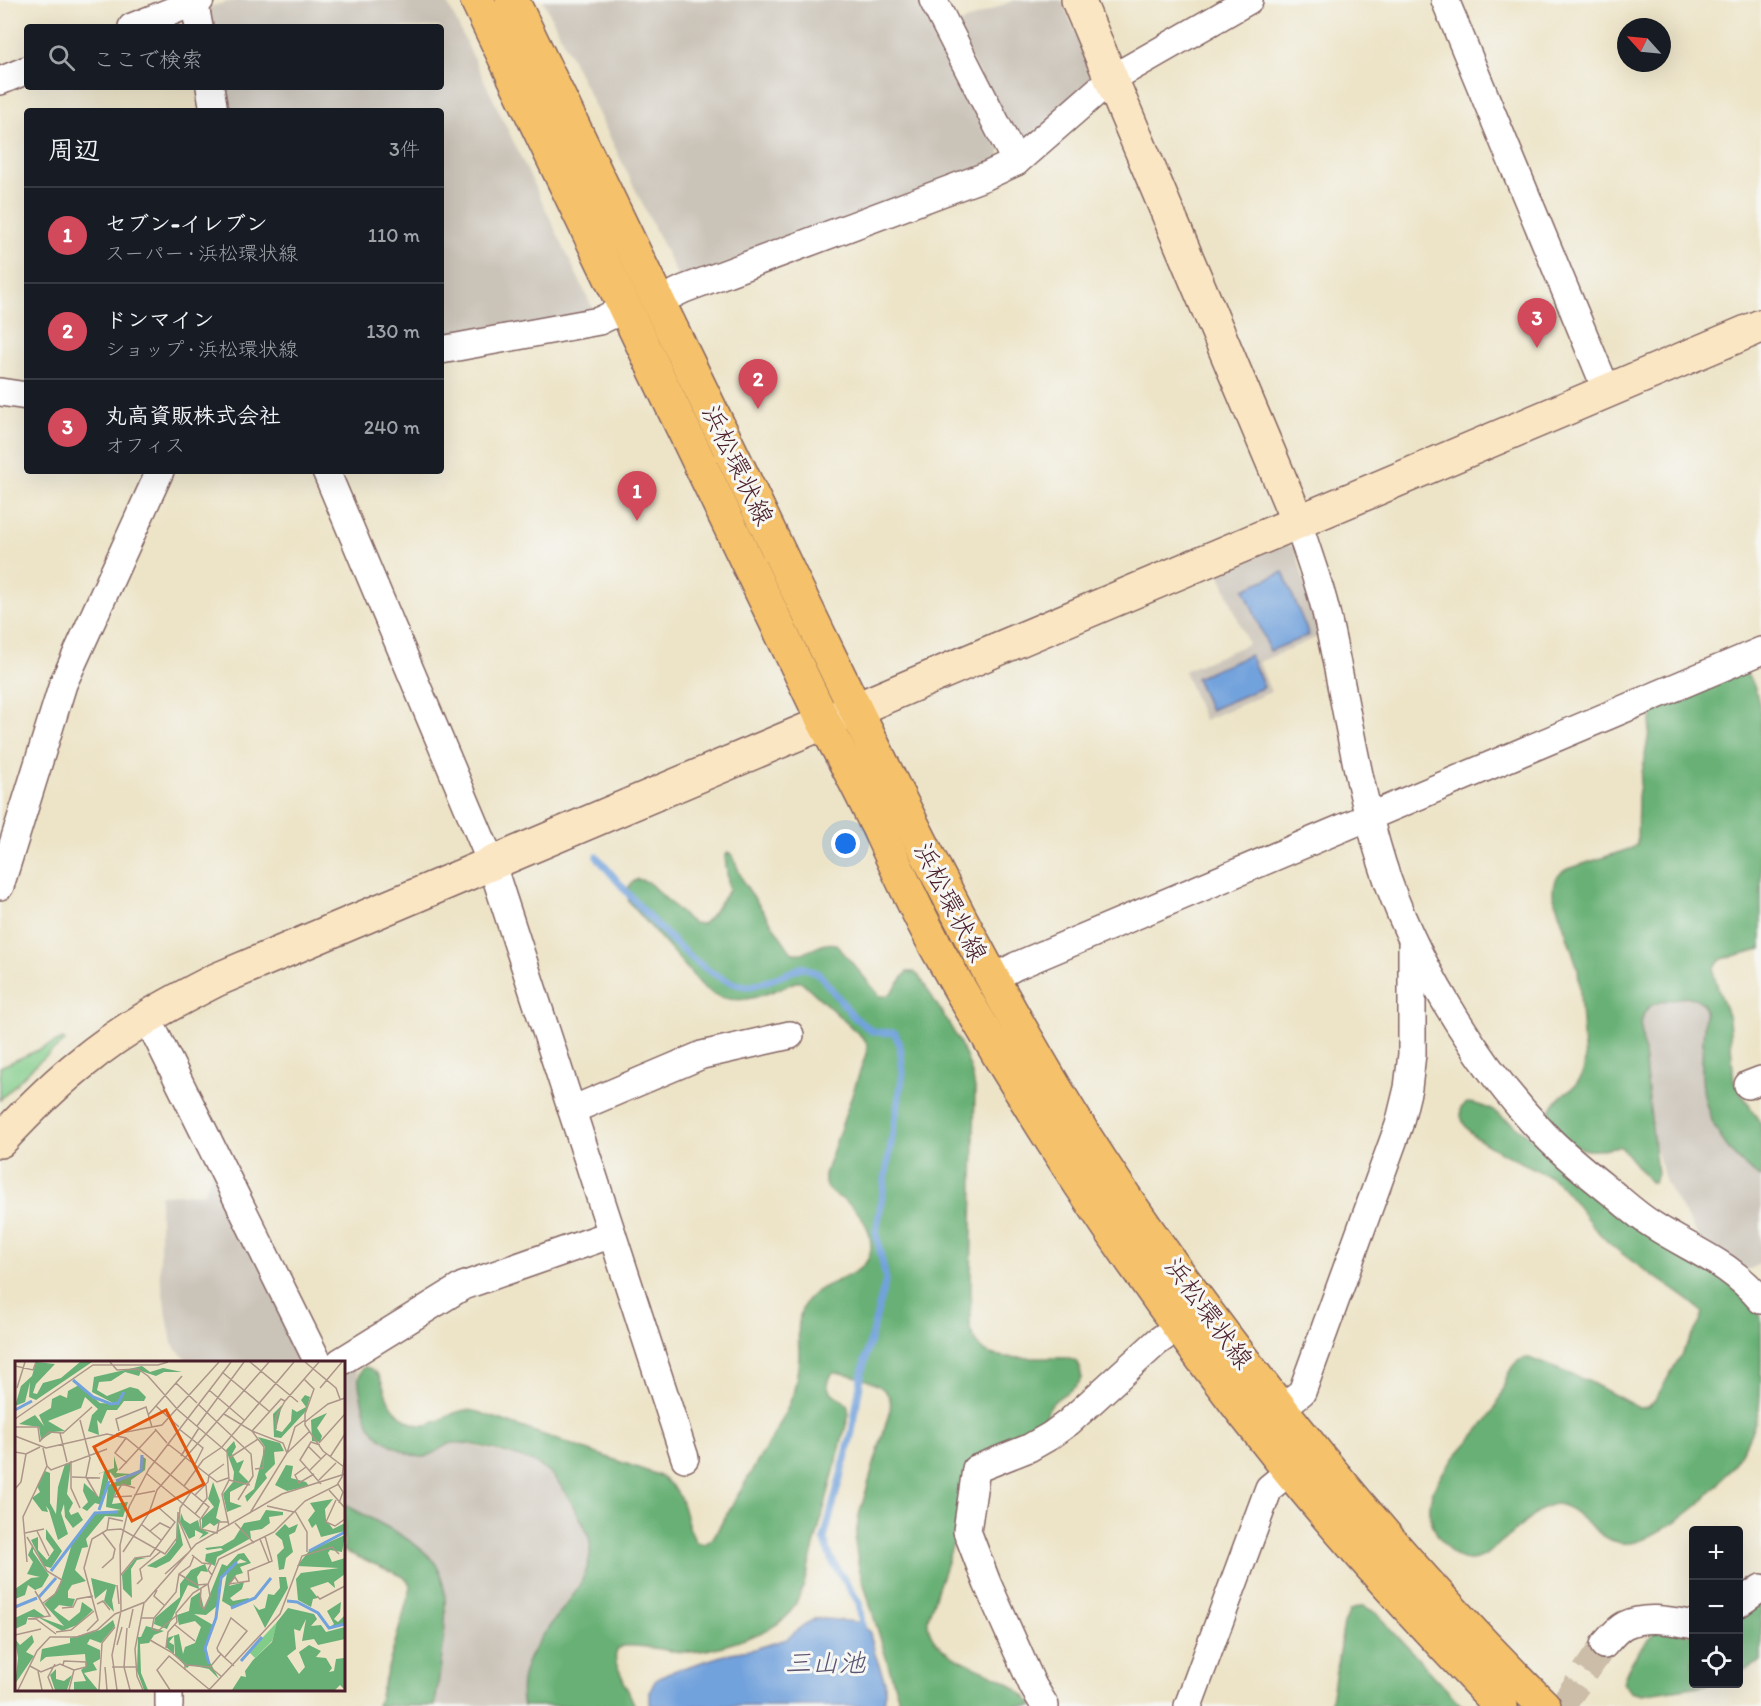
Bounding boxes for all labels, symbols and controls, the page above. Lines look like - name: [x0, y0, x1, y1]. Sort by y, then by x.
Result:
- north arrow: [1617, 18, 1671, 72]
- search box: [24, 24, 444, 90]
- icon: search: [45, 41, 78, 74]
- text: ここで検索: [93, 46, 203, 73]
- text: 周辺: [48, 134, 100, 166]
- text: 3件: [389, 137, 420, 161]
- text: セブン-イレブン: [105, 210, 268, 237]
- text: 1: [63, 223, 72, 247]
- text: 110 m: [368, 223, 420, 247]
- text: スーパー · 浜松環状線: [105, 241, 298, 265]
- pin: 3: [1518, 298, 1556, 348]
- text: ドンマイン: [105, 306, 215, 333]
- text: 2: [62, 319, 73, 343]
- text: 130 m: [366, 319, 420, 343]
- text: ショップ · 浜松環状線: [105, 337, 298, 361]
- pin: 2: [738, 360, 777, 409]
- street label: 浜松環状線: [695, 400, 781, 530]
- text: 丸高資販株式会社: [105, 402, 281, 429]
- text: 3: [62, 415, 73, 439]
- text: 240 m: [364, 415, 420, 439]
- text: オフィス: [105, 433, 185, 457]
- pin: 1: [618, 472, 656, 521]
- your location: [831, 829, 860, 858]
- street label: 浜松環状線: [907, 837, 995, 967]
- street label: 浜松環状線: [1158, 1251, 1260, 1375]
- inset map: [15, 1361, 345, 1691]
- map controls: [1689, 1526, 1743, 1688]
- button: +: [1689, 1526, 1743, 1580]
- button: −: [1689, 1580, 1743, 1634]
- button: locate: [1689, 1634, 1743, 1688]
- water label: 三山池: [785, 1646, 866, 1679]

